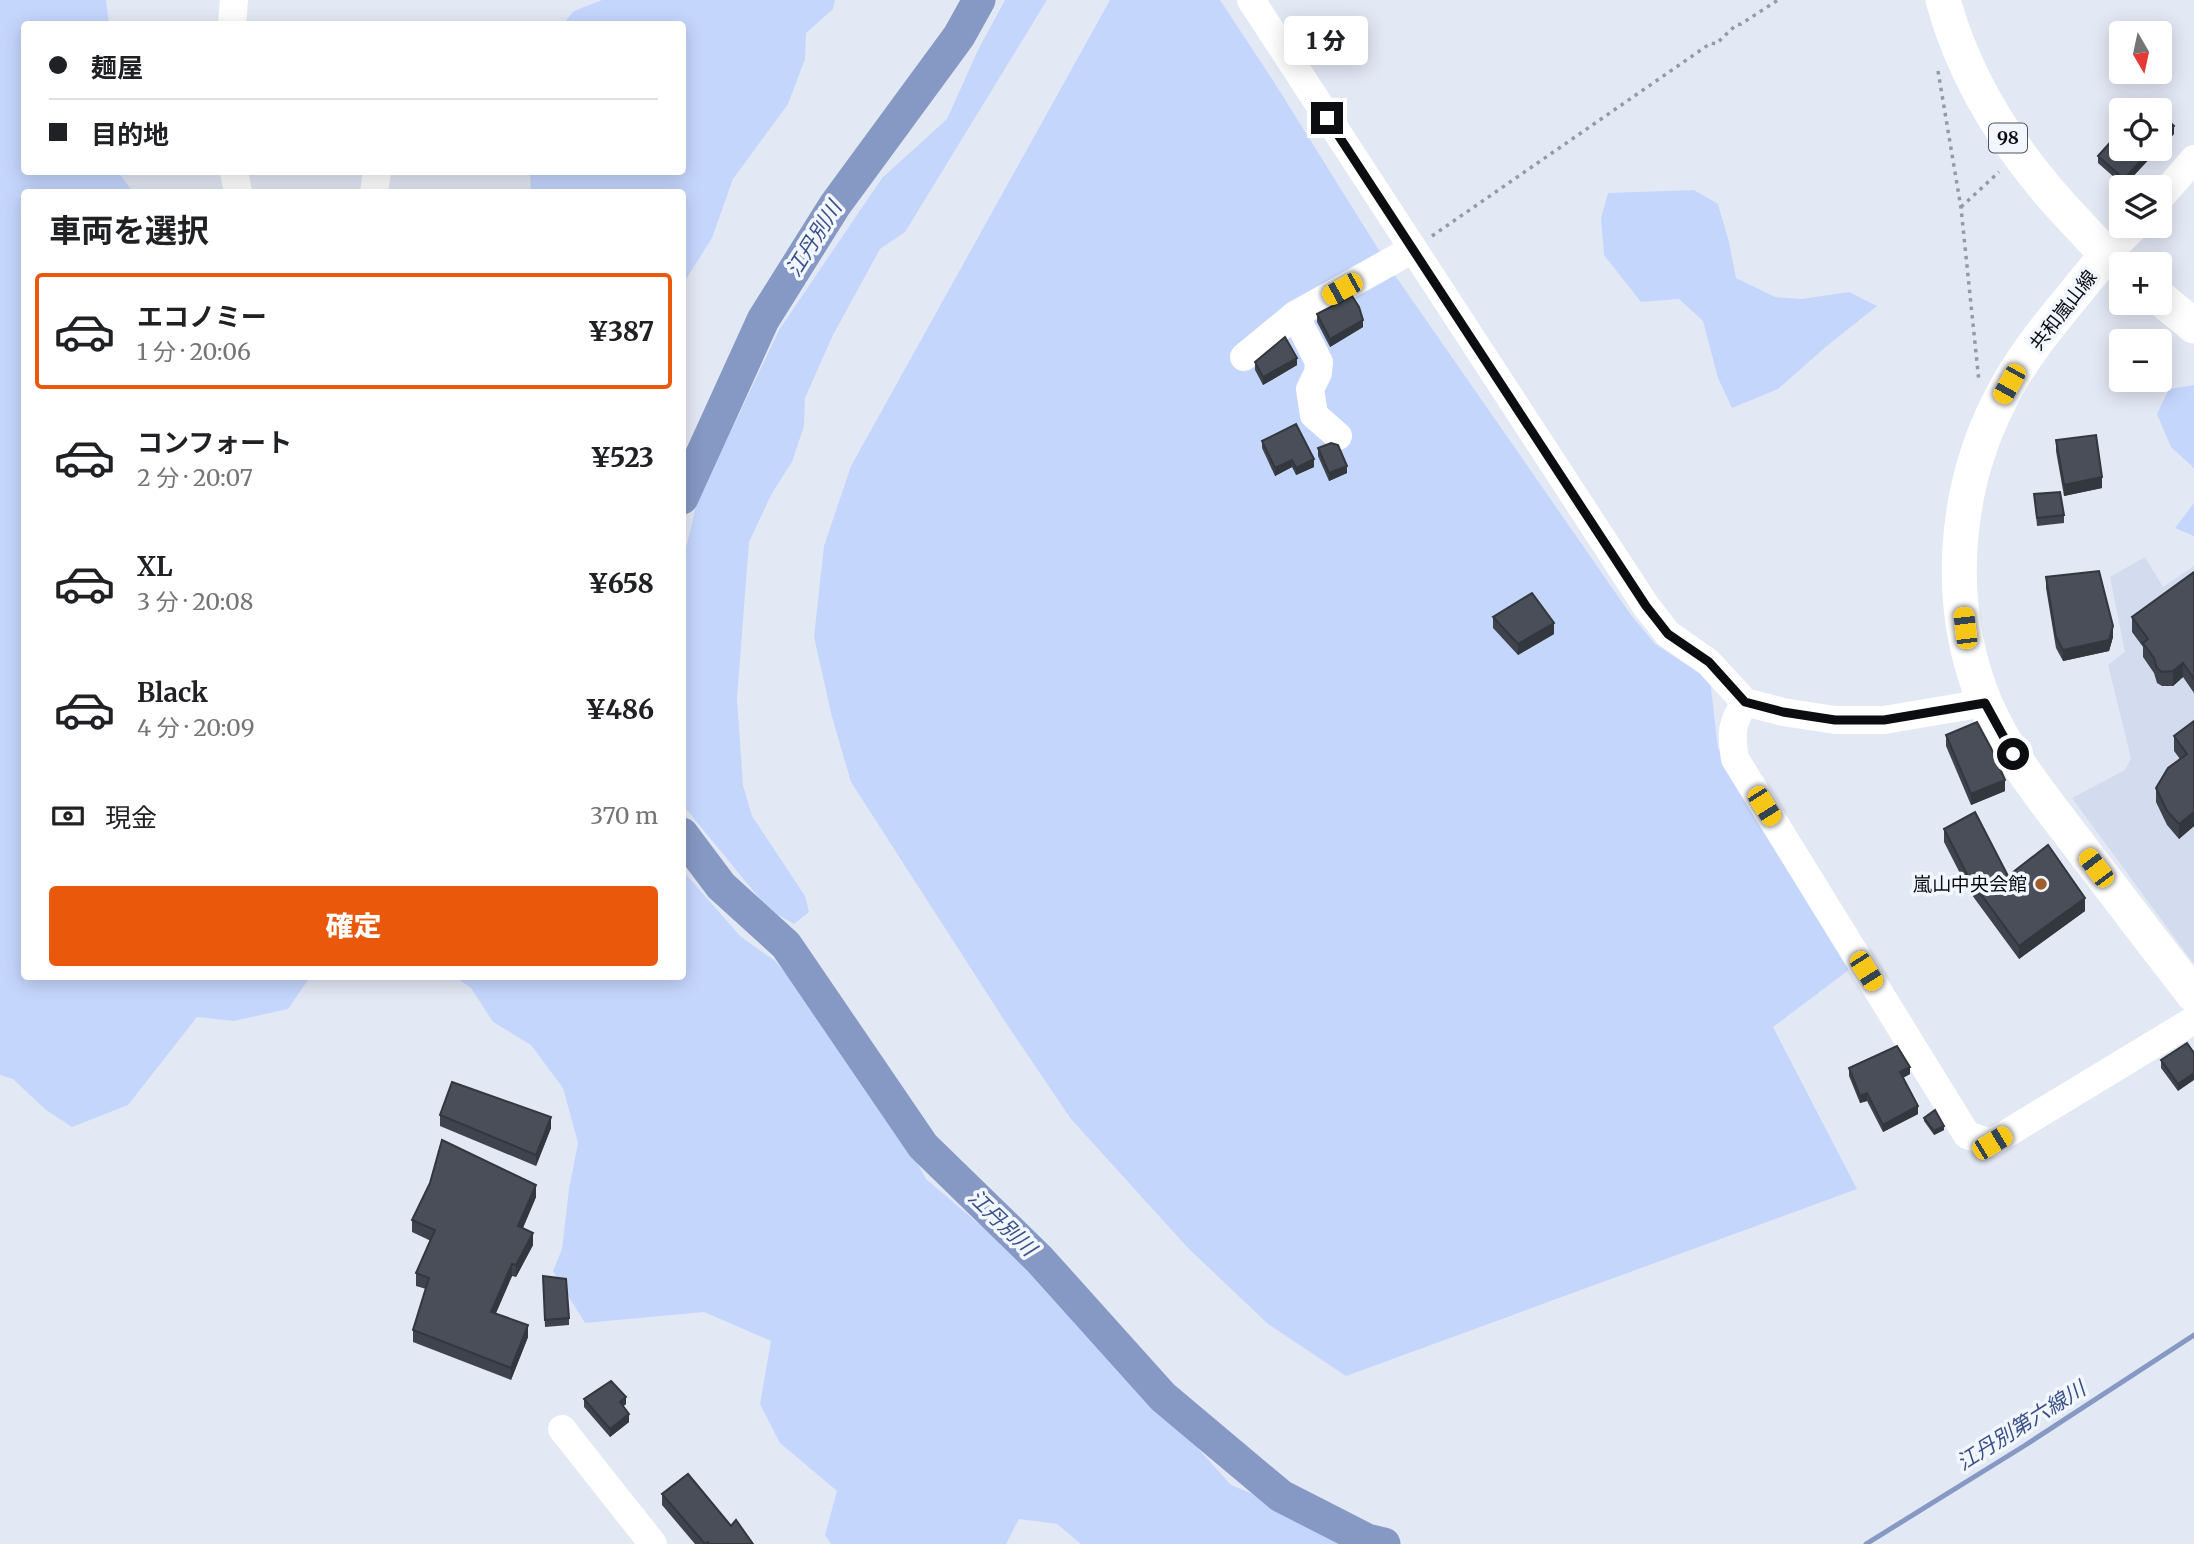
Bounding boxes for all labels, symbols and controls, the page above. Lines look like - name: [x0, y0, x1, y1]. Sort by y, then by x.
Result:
- callout: 1 分: [1285, 17, 1369, 66]
- north arrow: [2109, 21, 2172, 84]
- map controls: [2109, 21, 2172, 392]
- text: 1 分: [1306, 26, 1346, 55]
- text: 麺屋: [91, 51, 143, 84]
- button: locate: [2109, 98, 2172, 161]
- route end: [1311, 102, 1343, 134]
- text: 目的地: [91, 118, 169, 151]
- road number: 98: [1989, 124, 2027, 153]
- button: layers: [2109, 175, 2172, 238]
- water label: 江丹別川: [780, 194, 848, 282]
- text: 車両を選択: [49, 211, 209, 251]
- button: +: [2109, 252, 2172, 315]
- street label: 共和嵐山線: [2024, 265, 2102, 355]
- car: [1319, 270, 1366, 308]
- icon: car: [53, 300, 116, 363]
- text: エコノミー: [137, 300, 267, 333]
- text: ¥387: [588, 315, 654, 348]
- button: −: [2109, 329, 2172, 392]
- text: 1 分 · 20:06: [137, 337, 251, 366]
- car: [1990, 361, 2029, 407]
- icon: car: [53, 426, 116, 489]
- text: コンフォート: [137, 426, 292, 459]
- text: ¥523: [590, 441, 654, 474]
- text: 2 分 · 20:07: [137, 463, 253, 492]
- text: XL: [137, 550, 173, 583]
- icon: car: [53, 552, 116, 615]
- text: ¥658: [588, 567, 654, 600]
- text: 3 分 · 20:08: [137, 587, 253, 616]
- car: [1953, 606, 1978, 650]
- text: Black: [137, 676, 208, 709]
- icon: car: [53, 678, 116, 741]
- text: ¥486: [585, 693, 654, 726]
- text: 4 分 · 20:09: [137, 713, 255, 742]
- route start: [1997, 738, 2029, 770]
- car: [1744, 783, 1785, 829]
- icon: cash: [49, 797, 87, 835]
- text: 現金: [105, 801, 157, 834]
- text: 370 m: [590, 801, 658, 830]
- car: [2075, 845, 2118, 891]
- place label: 嵐山中央会館: [1913, 872, 2027, 896]
- marker: 嵐山中央会館: [2033, 876, 2049, 892]
- button: 確定: [49, 886, 658, 966]
- car: [1846, 948, 1887, 994]
- car: [1969, 1123, 2016, 1163]
- water label: 江丹別川: [963, 1184, 1043, 1263]
- water label: 江丹別第六線川: [1951, 1374, 2092, 1476]

